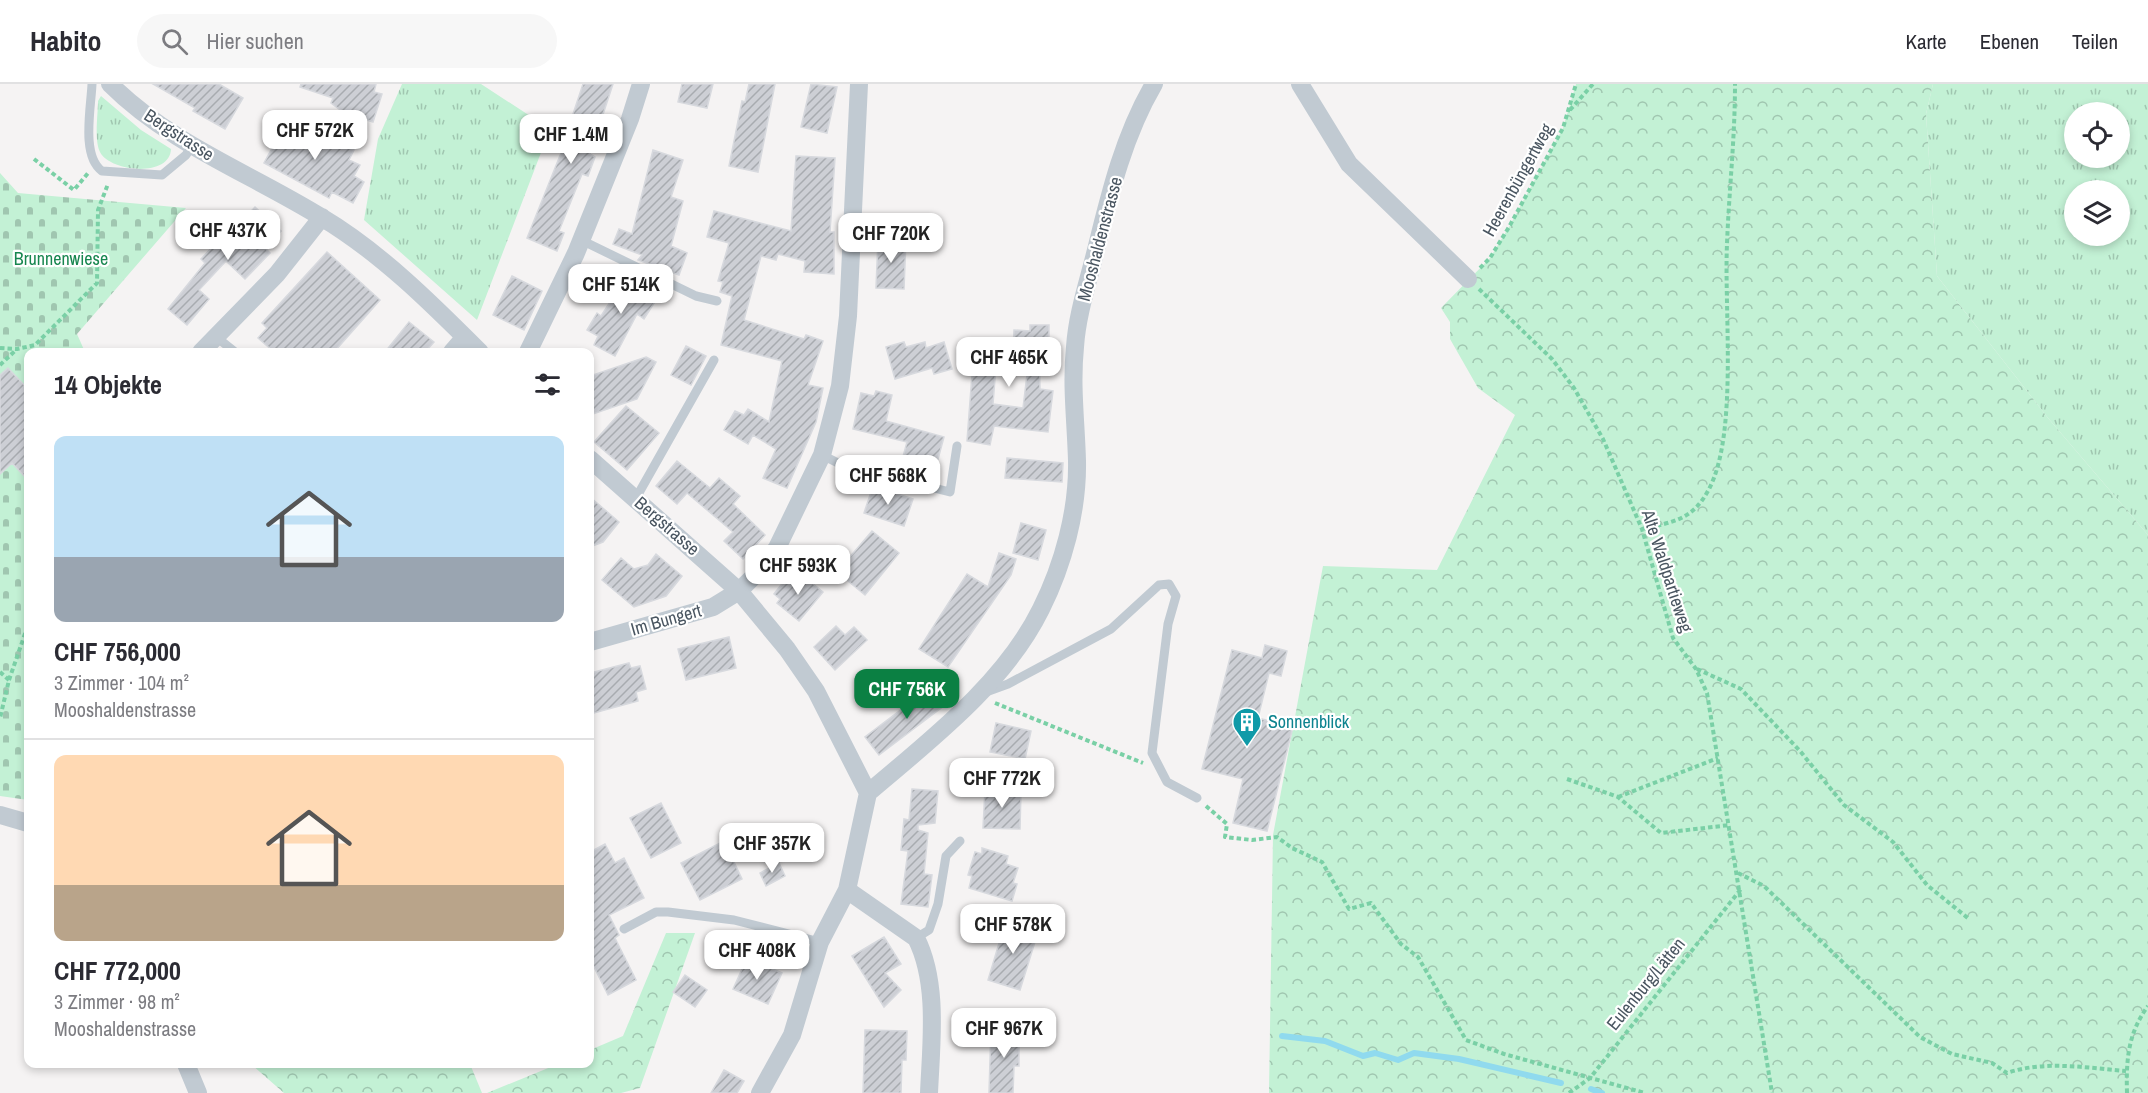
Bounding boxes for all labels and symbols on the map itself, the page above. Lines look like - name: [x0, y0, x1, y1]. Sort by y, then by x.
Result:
- street label: Bergstrasse: [139, 103, 219, 167]
- pin: CHF 572K: [253, 110, 377, 161]
- pin: CHF 1.4M: [509, 114, 633, 165]
- street label: Heerenbüngertweg: [1476, 118, 1559, 241]
- street label: Mooshaldenstrasse: [1071, 174, 1128, 304]
- pin: CHF 437K: [166, 210, 290, 261]
- pin: CHF 720K: [829, 213, 953, 264]
- park label: Brunnenwiese: [14, 246, 108, 271]
- pin: CHF 514K: [559, 264, 683, 315]
- pin: CHF 465K: [947, 337, 1071, 388]
- pin: CHF 568K: [826, 455, 950, 506]
- street label: Bergstrasse: [629, 490, 705, 561]
- street label: Alte Waldpartieweg: [1636, 505, 1699, 636]
- pin: CHF 593K: [736, 545, 860, 596]
- street label: Im Bungert: [628, 598, 704, 641]
- pin: CHF 756K: [845, 669, 969, 720]
- building icon: Sonnenblick: [1231, 706, 1263, 748]
- place label: Sonnenblick: [1268, 709, 1350, 734]
- pin: CHF 772K: [940, 758, 1064, 809]
- pin: CHF 357K: [710, 823, 834, 874]
- pin: CHF 578K: [951, 904, 1075, 955]
- pin: CHF 408K: [695, 930, 819, 981]
- street label: Eulenburg/Lätten: [1601, 932, 1691, 1035]
- pin: CHF 967K: [942, 1008, 1066, 1059]

